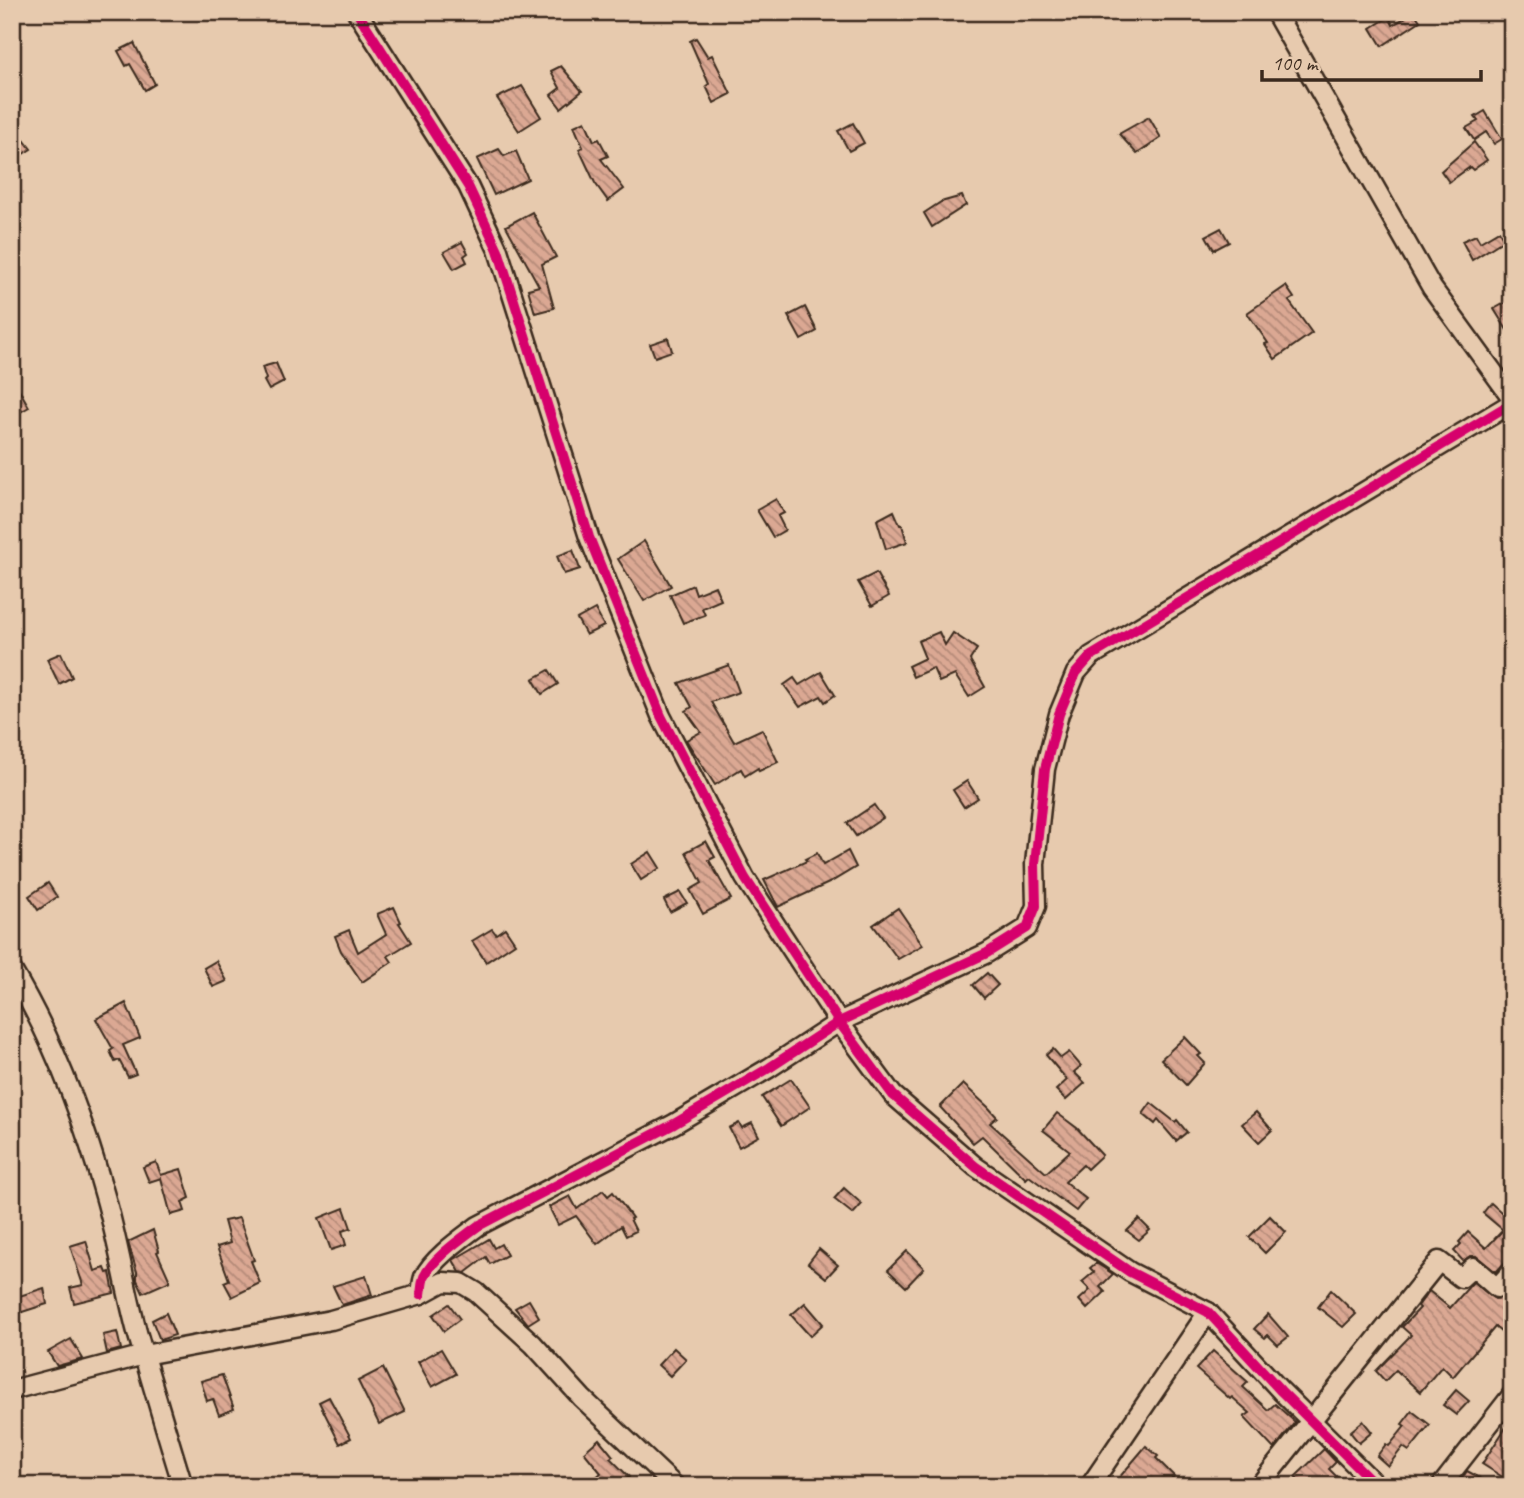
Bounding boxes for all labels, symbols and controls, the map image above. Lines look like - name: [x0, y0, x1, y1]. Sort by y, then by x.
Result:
- scale bar: [1262, 38, 1480, 82]
- text: 100 m: [1272, 50, 1319, 76]

